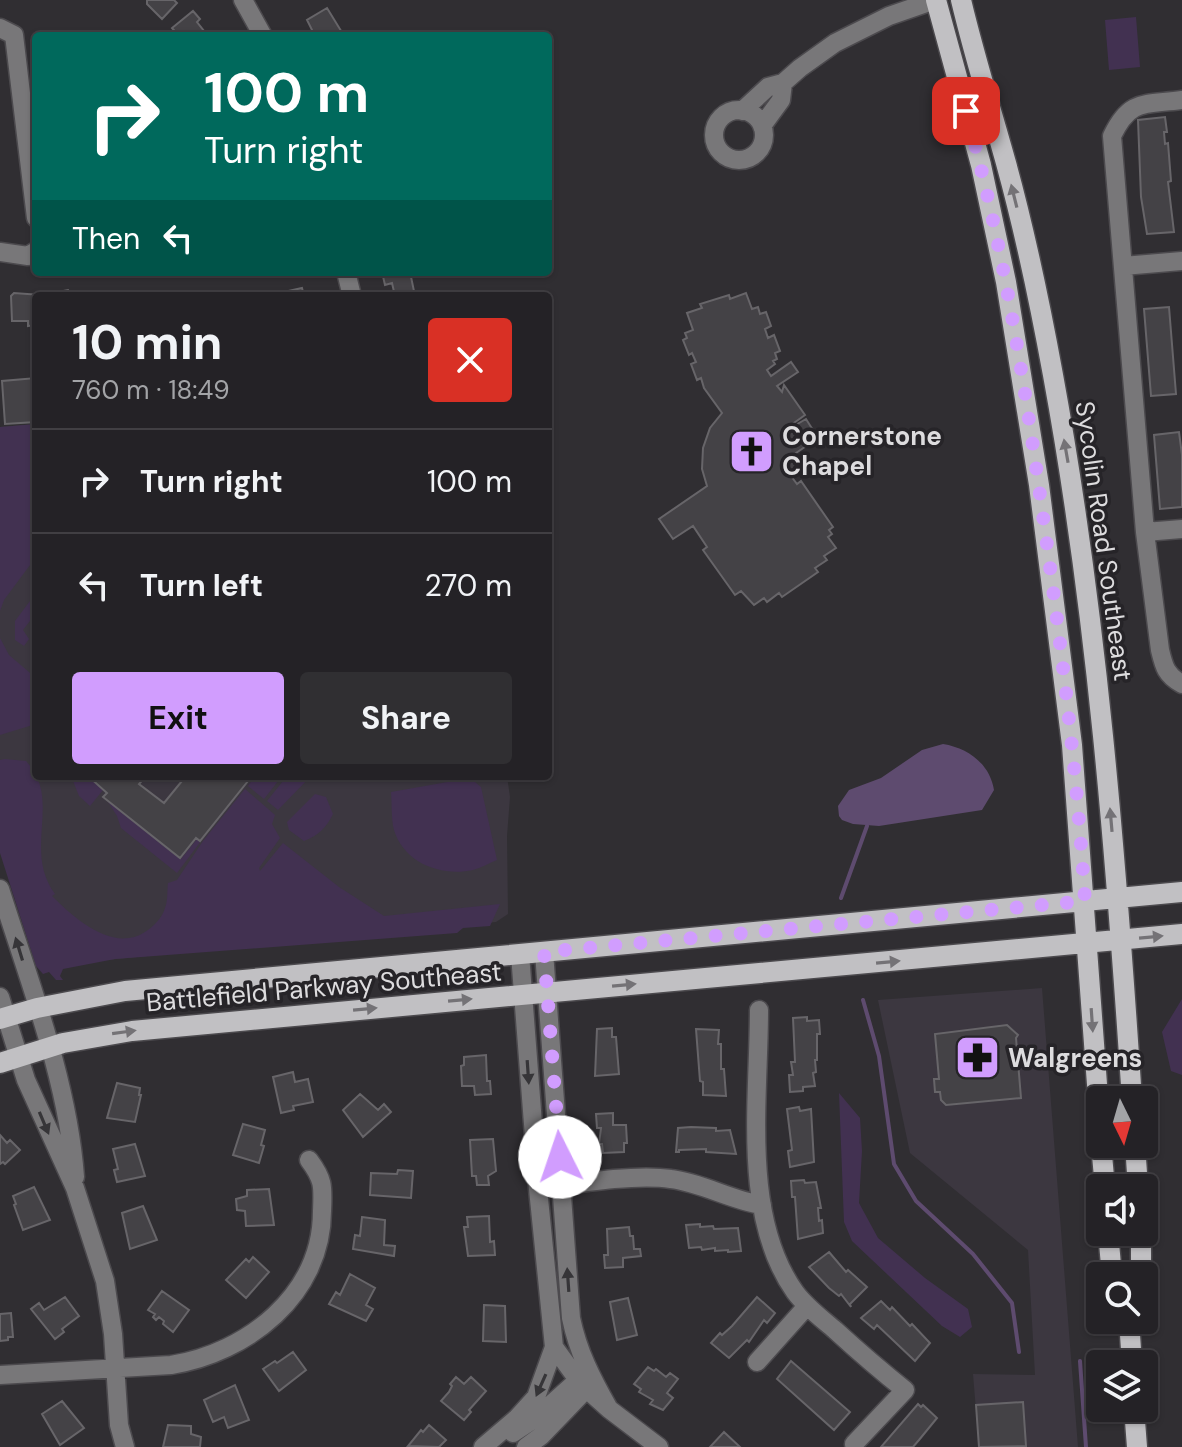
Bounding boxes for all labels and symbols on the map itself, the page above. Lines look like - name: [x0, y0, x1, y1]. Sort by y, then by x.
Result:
- pin: [932, 77, 1000, 145]
- one-way arrow: [1007, 183, 1020, 208]
- street label: Sycolin Road Southeast: [1068, 399, 1140, 683]
- place label: Cornerstone Chapel: [782, 419, 942, 483]
- church icon: Cornerstone Chapel: [727, 427, 775, 475]
- one-way arrow: [1059, 438, 1071, 463]
- one-way arrow: [1104, 807, 1117, 832]
- one-way arrow: [1139, 930, 1164, 943]
- one-way arrow: [12, 936, 24, 960]
- street label: Battlefield Parkway Southeast: [145, 955, 503, 1019]
- one-way arrow: [876, 955, 901, 968]
- one-way arrow: [612, 979, 637, 992]
- one-way arrow: [447, 993, 472, 1006]
- one-way arrow: [353, 1002, 378, 1015]
- one-way arrow: [1086, 1008, 1099, 1033]
- one-way arrow: [112, 1025, 137, 1038]
- pharmacy icon: Walgreens: [953, 1034, 1001, 1082]
- place label: Walgreens: [1008, 1041, 1142, 1075]
- one-way arrow: [522, 1060, 535, 1085]
- north arrow: [1086, 1086, 1158, 1158]
- one-way arrow: [38, 1111, 51, 1135]
- position arrow: [518, 1115, 602, 1199]
- one-way arrow: [561, 1267, 574, 1292]
- one-way arrow: [535, 1373, 548, 1396]

